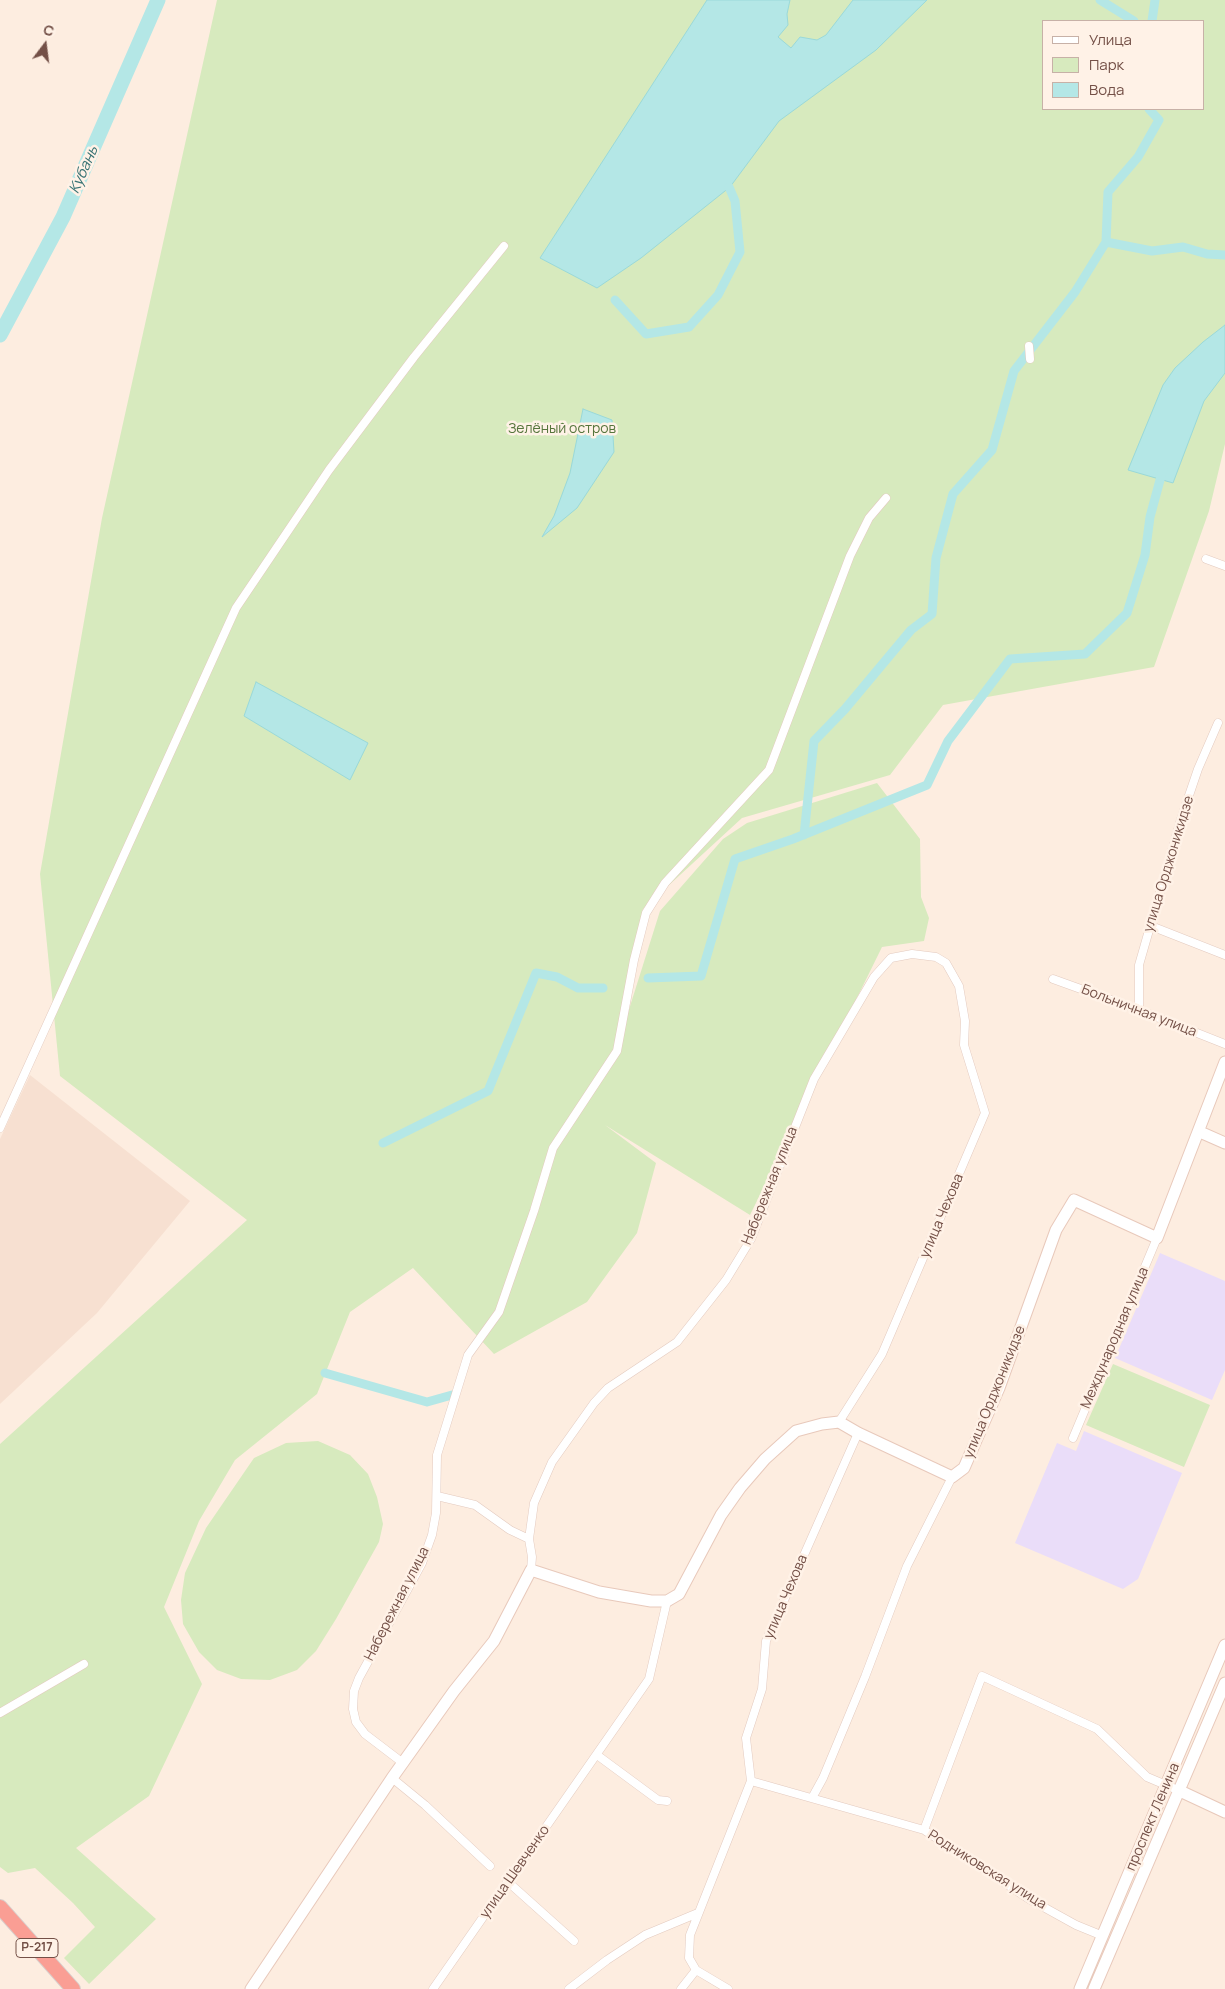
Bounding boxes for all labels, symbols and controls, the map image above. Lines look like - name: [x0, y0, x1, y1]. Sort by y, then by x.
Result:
- north arrow: [20, 20, 70, 70]
- text: С: [42, 20, 56, 41]
- legend: [1042, 20, 1205, 110]
- text: Улица: [1089, 29, 1132, 50]
- text: Парк: [1089, 54, 1124, 75]
- text: Вода: [1089, 79, 1124, 100]
- water label: Кубань: [66, 143, 102, 197]
- park label: Зелёный остров: [508, 421, 616, 437]
- street label: улица Орджоникидзе: [1140, 794, 1198, 934]
- street label: Больничная улица: [1079, 981, 1199, 1041]
- street label: Набережная улица: [739, 1125, 801, 1247]
- street label: улица Чехова: [917, 1171, 967, 1261]
- street label: Международная улица: [1078, 1265, 1152, 1411]
- street label: улица Орджоникидзе: [961, 1323, 1029, 1461]
- street label: Набережная улица: [361, 1544, 433, 1664]
- street label: улица Чехова: [761, 1552, 811, 1642]
- street label: проспект Ленина: [1123, 1761, 1183, 1873]
- street label: улица Шевченко: [477, 1822, 553, 1922]
- street label: Родниковская улица: [925, 1827, 1049, 1913]
- road number: Р-217: [16, 1939, 58, 1958]

